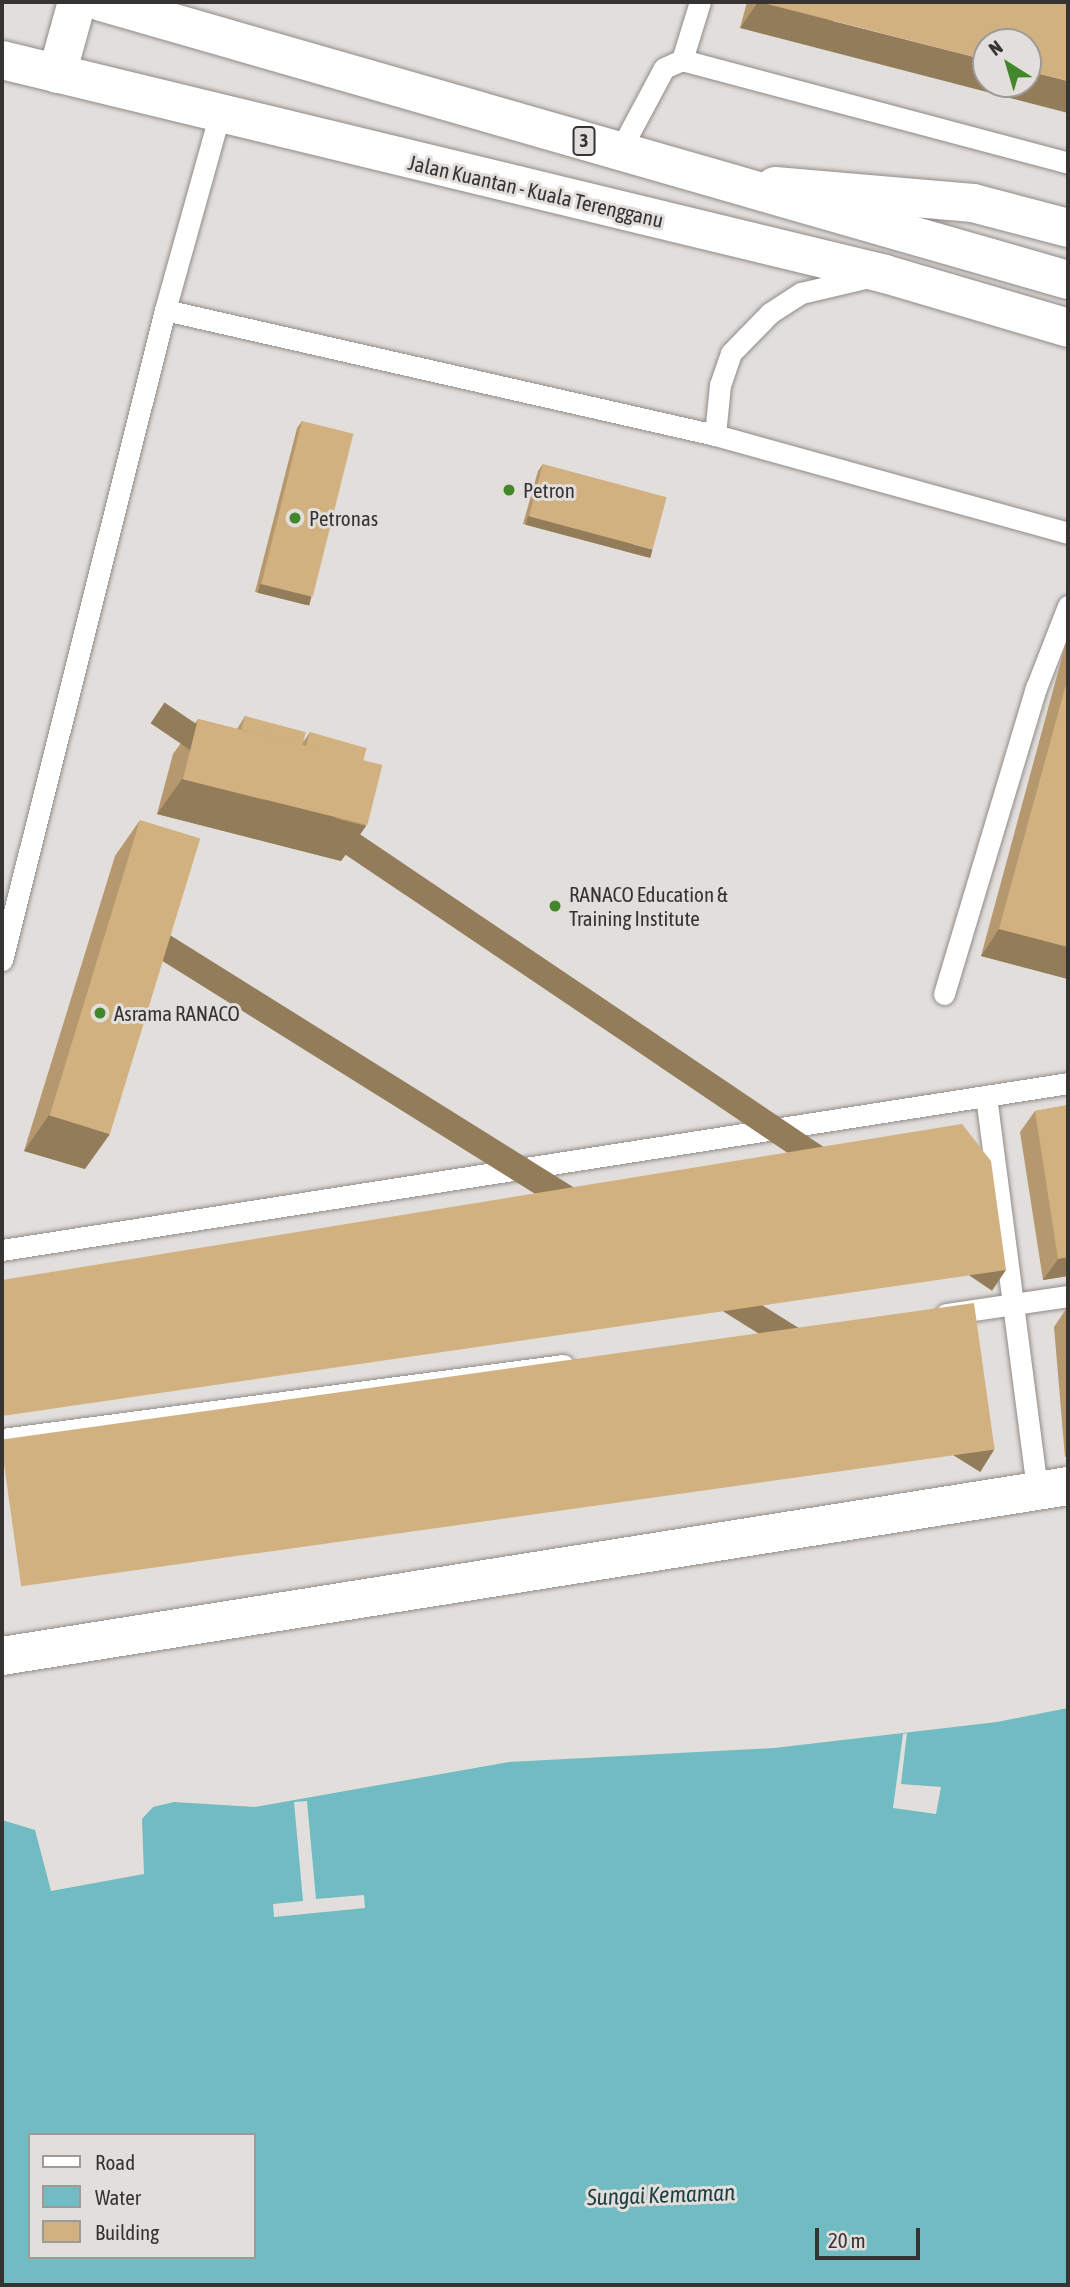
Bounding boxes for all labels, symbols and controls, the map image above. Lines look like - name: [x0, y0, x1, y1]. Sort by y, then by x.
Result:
- north arrow: [972, 28, 1042, 98]
- text: N: [984, 36, 1007, 60]
- road number: 3: [572, 125, 596, 156]
- street label: Jalan Kuantan - Kuala Terengganu: [406, 149, 666, 233]
- place label: Petron: [523, 477, 575, 503]
- marker: Petron: [501, 482, 517, 498]
- place label: Petronas: [309, 505, 378, 531]
- marker: Petronas: [287, 510, 303, 526]
- place label: RANACO Education & Training Institute: [569, 881, 728, 931]
- marker: RANACO Education & Training Institute: [547, 898, 563, 914]
- place label: Asrama RANACO: [114, 1000, 240, 1026]
- marker: Asrama RANACO: [92, 1005, 108, 1021]
- legend: [28, 2133, 256, 2259]
- text: Road: [95, 2150, 135, 2174]
- water label: Sungai Kemaman: [586, 2179, 736, 2211]
- text: Water: [95, 2185, 141, 2209]
- scale bar: [818, 2214, 923, 2258]
- text: Building: [95, 2220, 159, 2244]
- text: 20 m: [828, 2228, 866, 2252]

